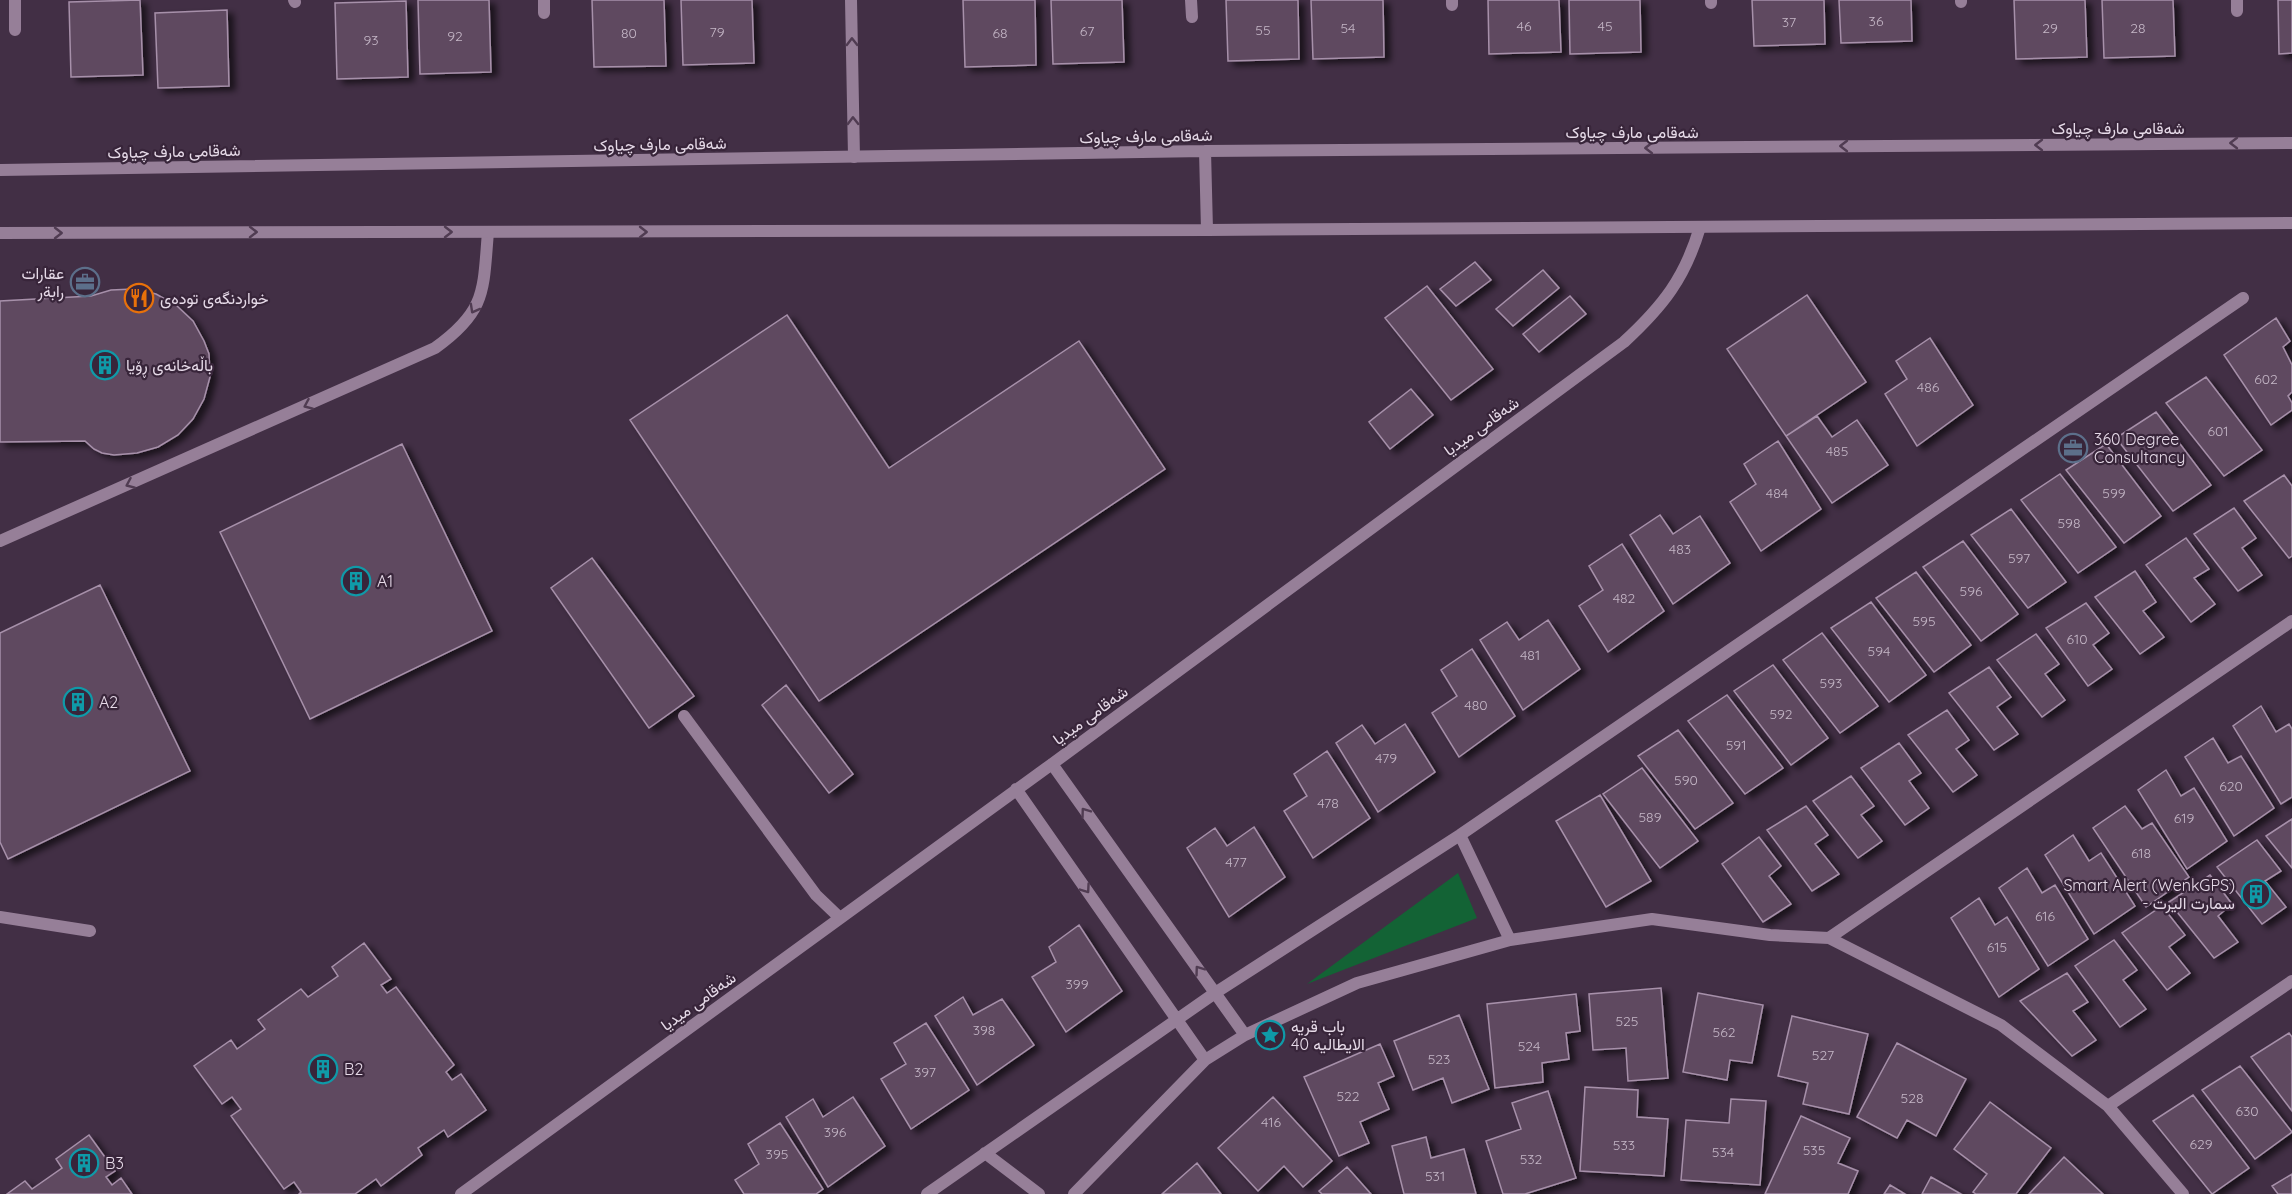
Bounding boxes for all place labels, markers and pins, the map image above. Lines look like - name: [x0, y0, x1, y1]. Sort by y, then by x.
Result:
- place label: عقارات رابةر: [21, 263, 64, 302]
- office icon: عقارات رابةر: [69, 266, 101, 298]
- restaurant icon: خواردنگەی تودەی: [123, 282, 155, 314]
- place label: خواردنگەی تودەی: [160, 288, 269, 309]
- building icon: باڵەخانەی ڕۆیا: [89, 349, 121, 381]
- place label: باڵەخانەی ڕۆیا: [126, 355, 213, 378]
- place label: 360 Degree Consultancy: [2094, 429, 2185, 467]
- office icon: 360 Degree Consultancy: [2057, 432, 2089, 464]
- building icon: A1: [340, 565, 372, 597]
- place label: A1: [377, 571, 393, 591]
- building icon: A2: [62, 686, 94, 718]
- place label: A2: [99, 692, 118, 712]
- place label: Smart Alert (WenkGPS) - سمارت اليرت: [2063, 875, 2235, 914]
- building icon: Smart Alert (WenkGPS) - سمارت اليرت: [2240, 878, 2272, 910]
- place label: باب قريه الايطاليه 40: [1291, 1016, 1365, 1054]
- place icon: باب قريه الايطاليه 40: [1254, 1019, 1286, 1051]
- building icon: B2: [307, 1053, 339, 1085]
- place label: B2: [344, 1059, 363, 1079]
- building icon: B3: [68, 1147, 100, 1179]
- place label: B3: [105, 1153, 124, 1173]

